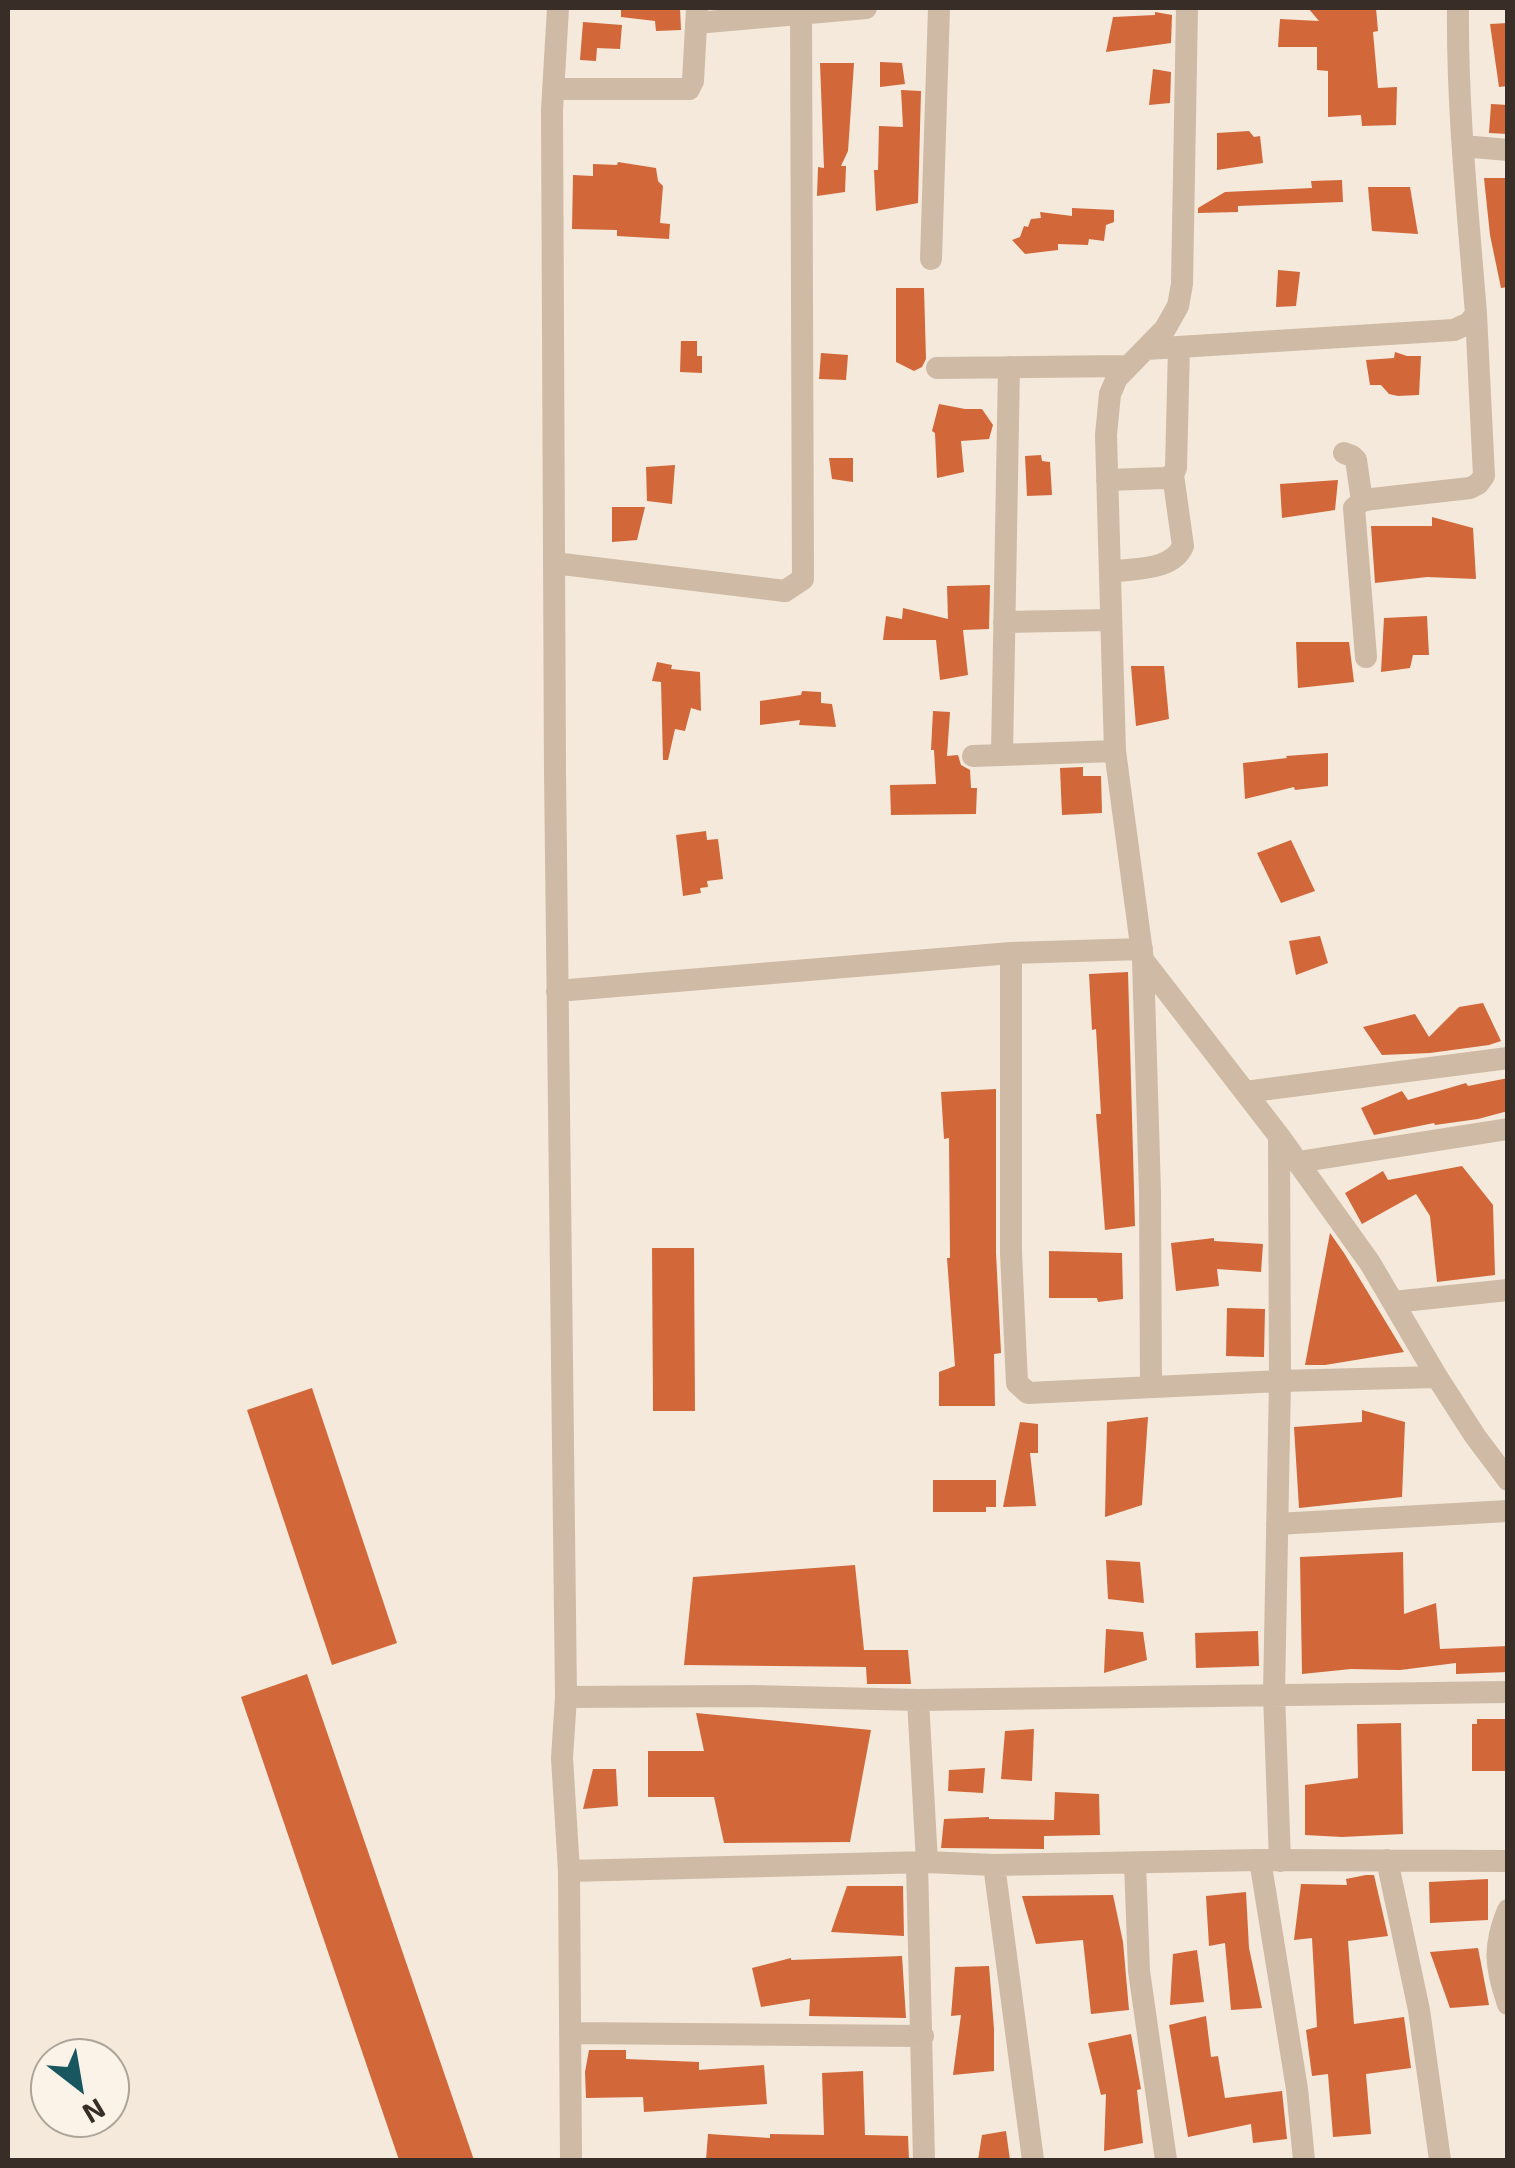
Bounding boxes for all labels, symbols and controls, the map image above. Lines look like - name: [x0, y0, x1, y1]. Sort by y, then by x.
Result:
- north arrow: [30, 2038, 130, 2138]
- text: N: [77, 2092, 112, 2132]

